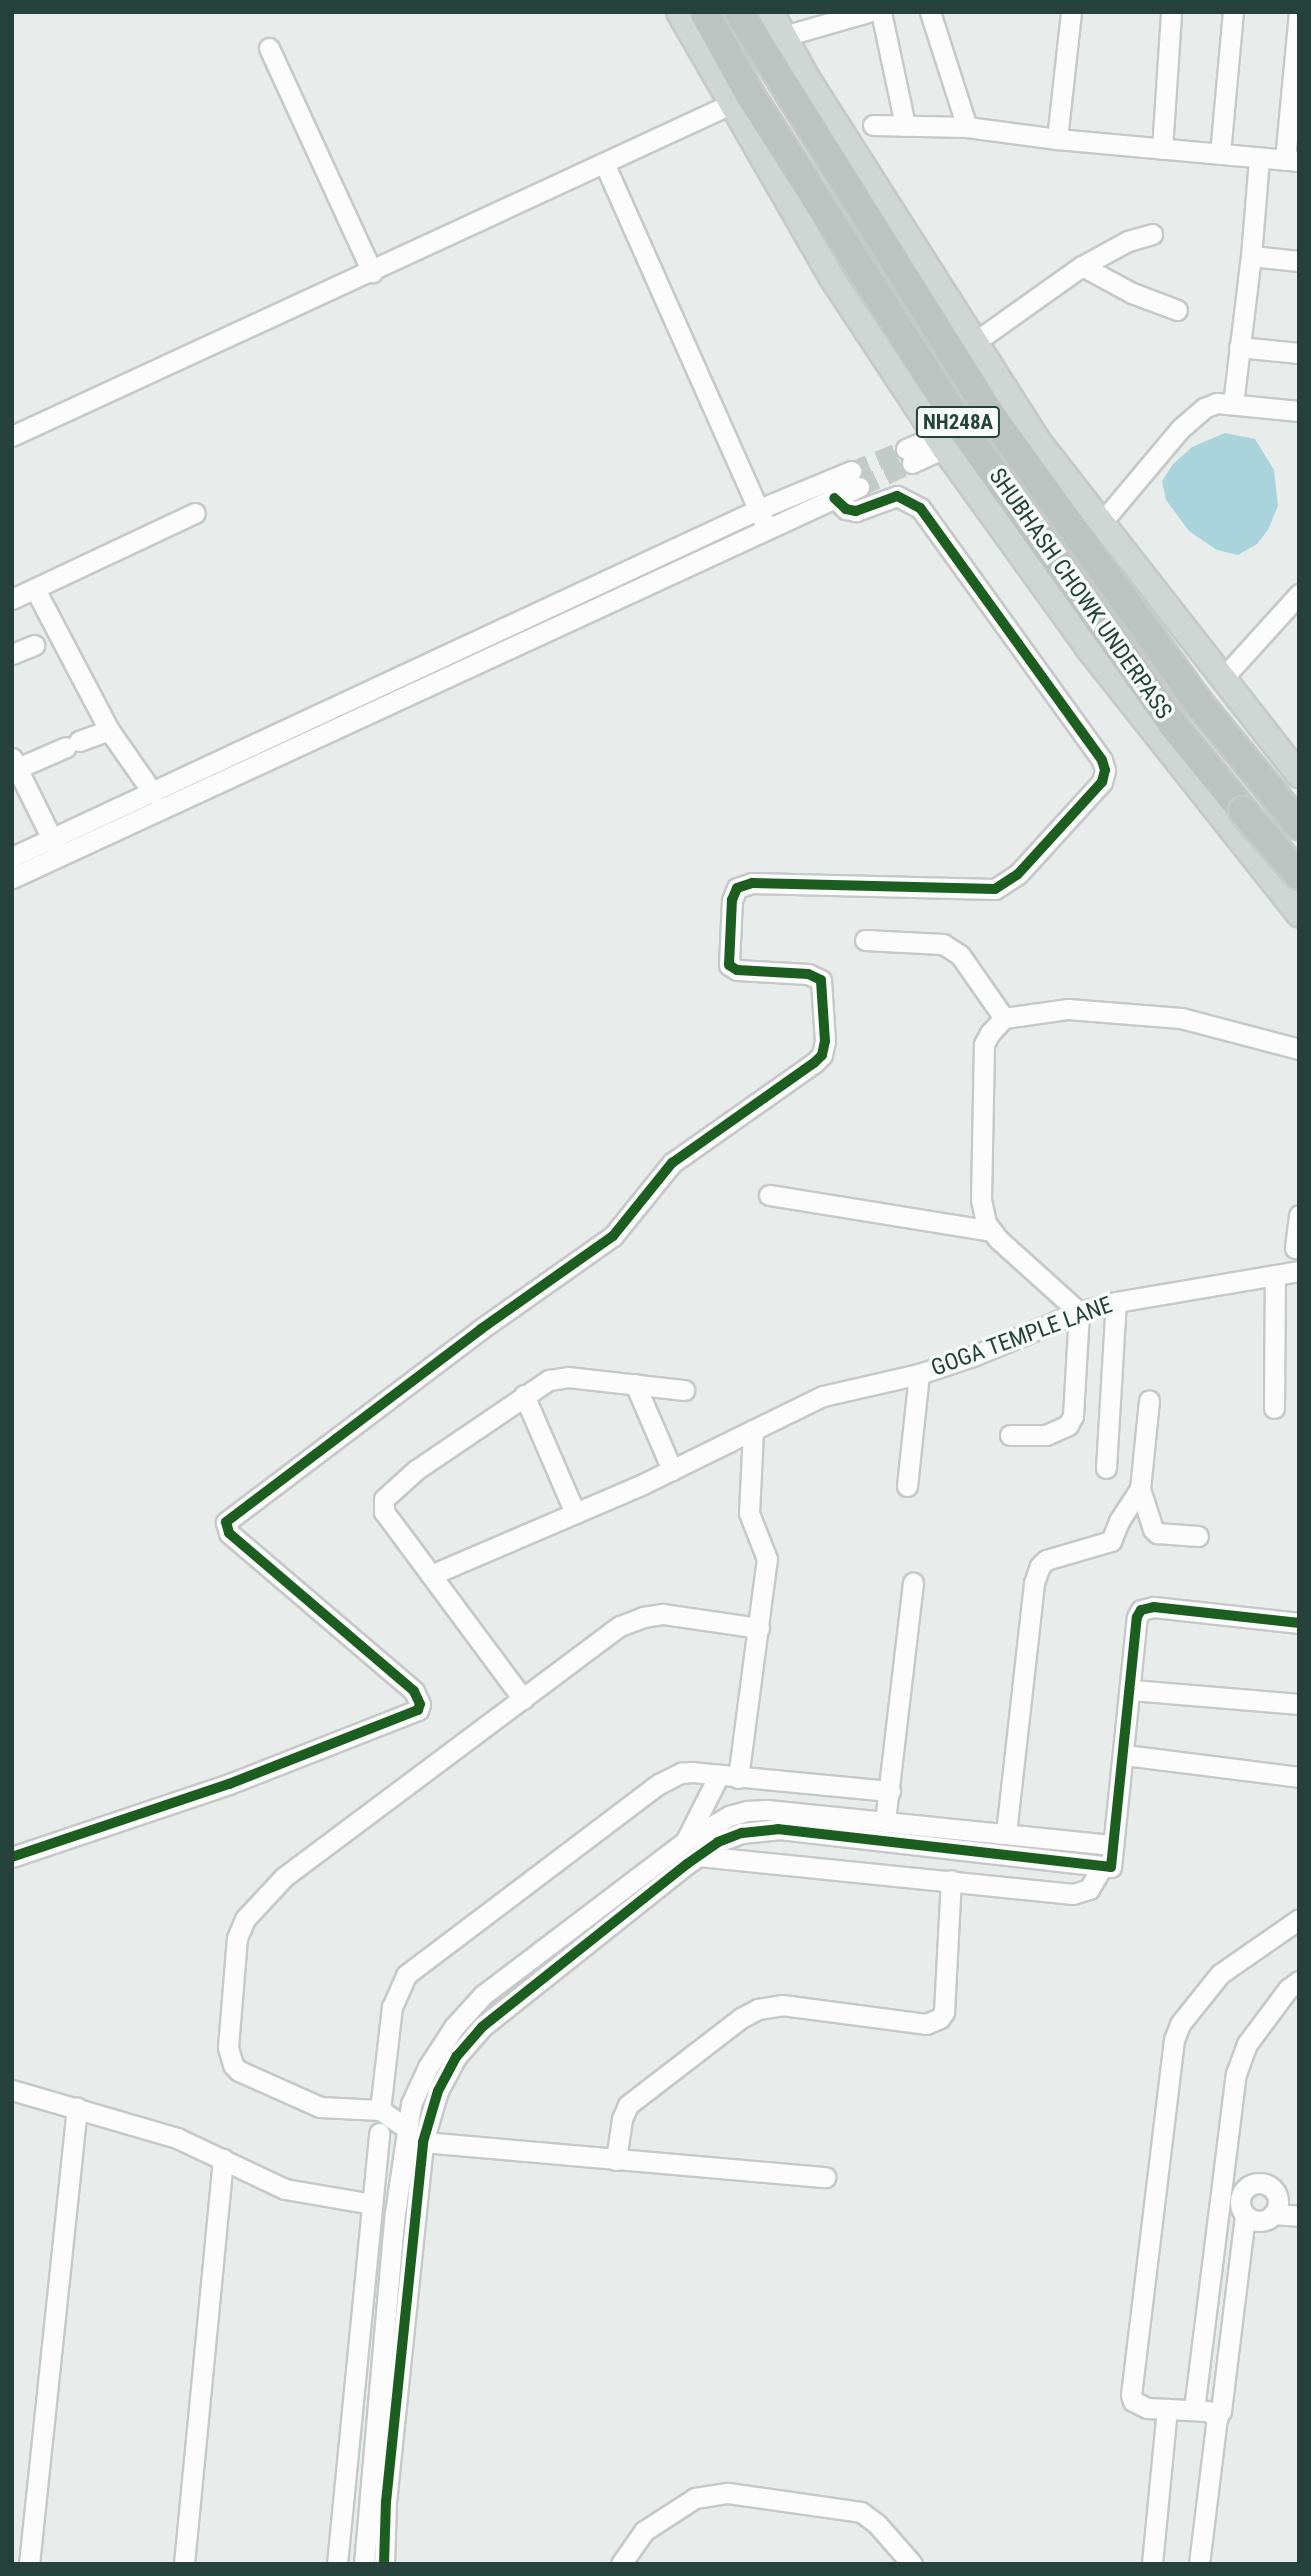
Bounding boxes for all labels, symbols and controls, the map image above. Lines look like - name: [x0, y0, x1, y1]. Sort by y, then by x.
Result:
- road number: NH248A: [914, 404, 1002, 440]
- street label: SHUBHASH CHOWK UNDERPASS: [983, 463, 1177, 725]
- street label: GOGA TEMPLE LANE: [928, 1291, 1116, 1383]

